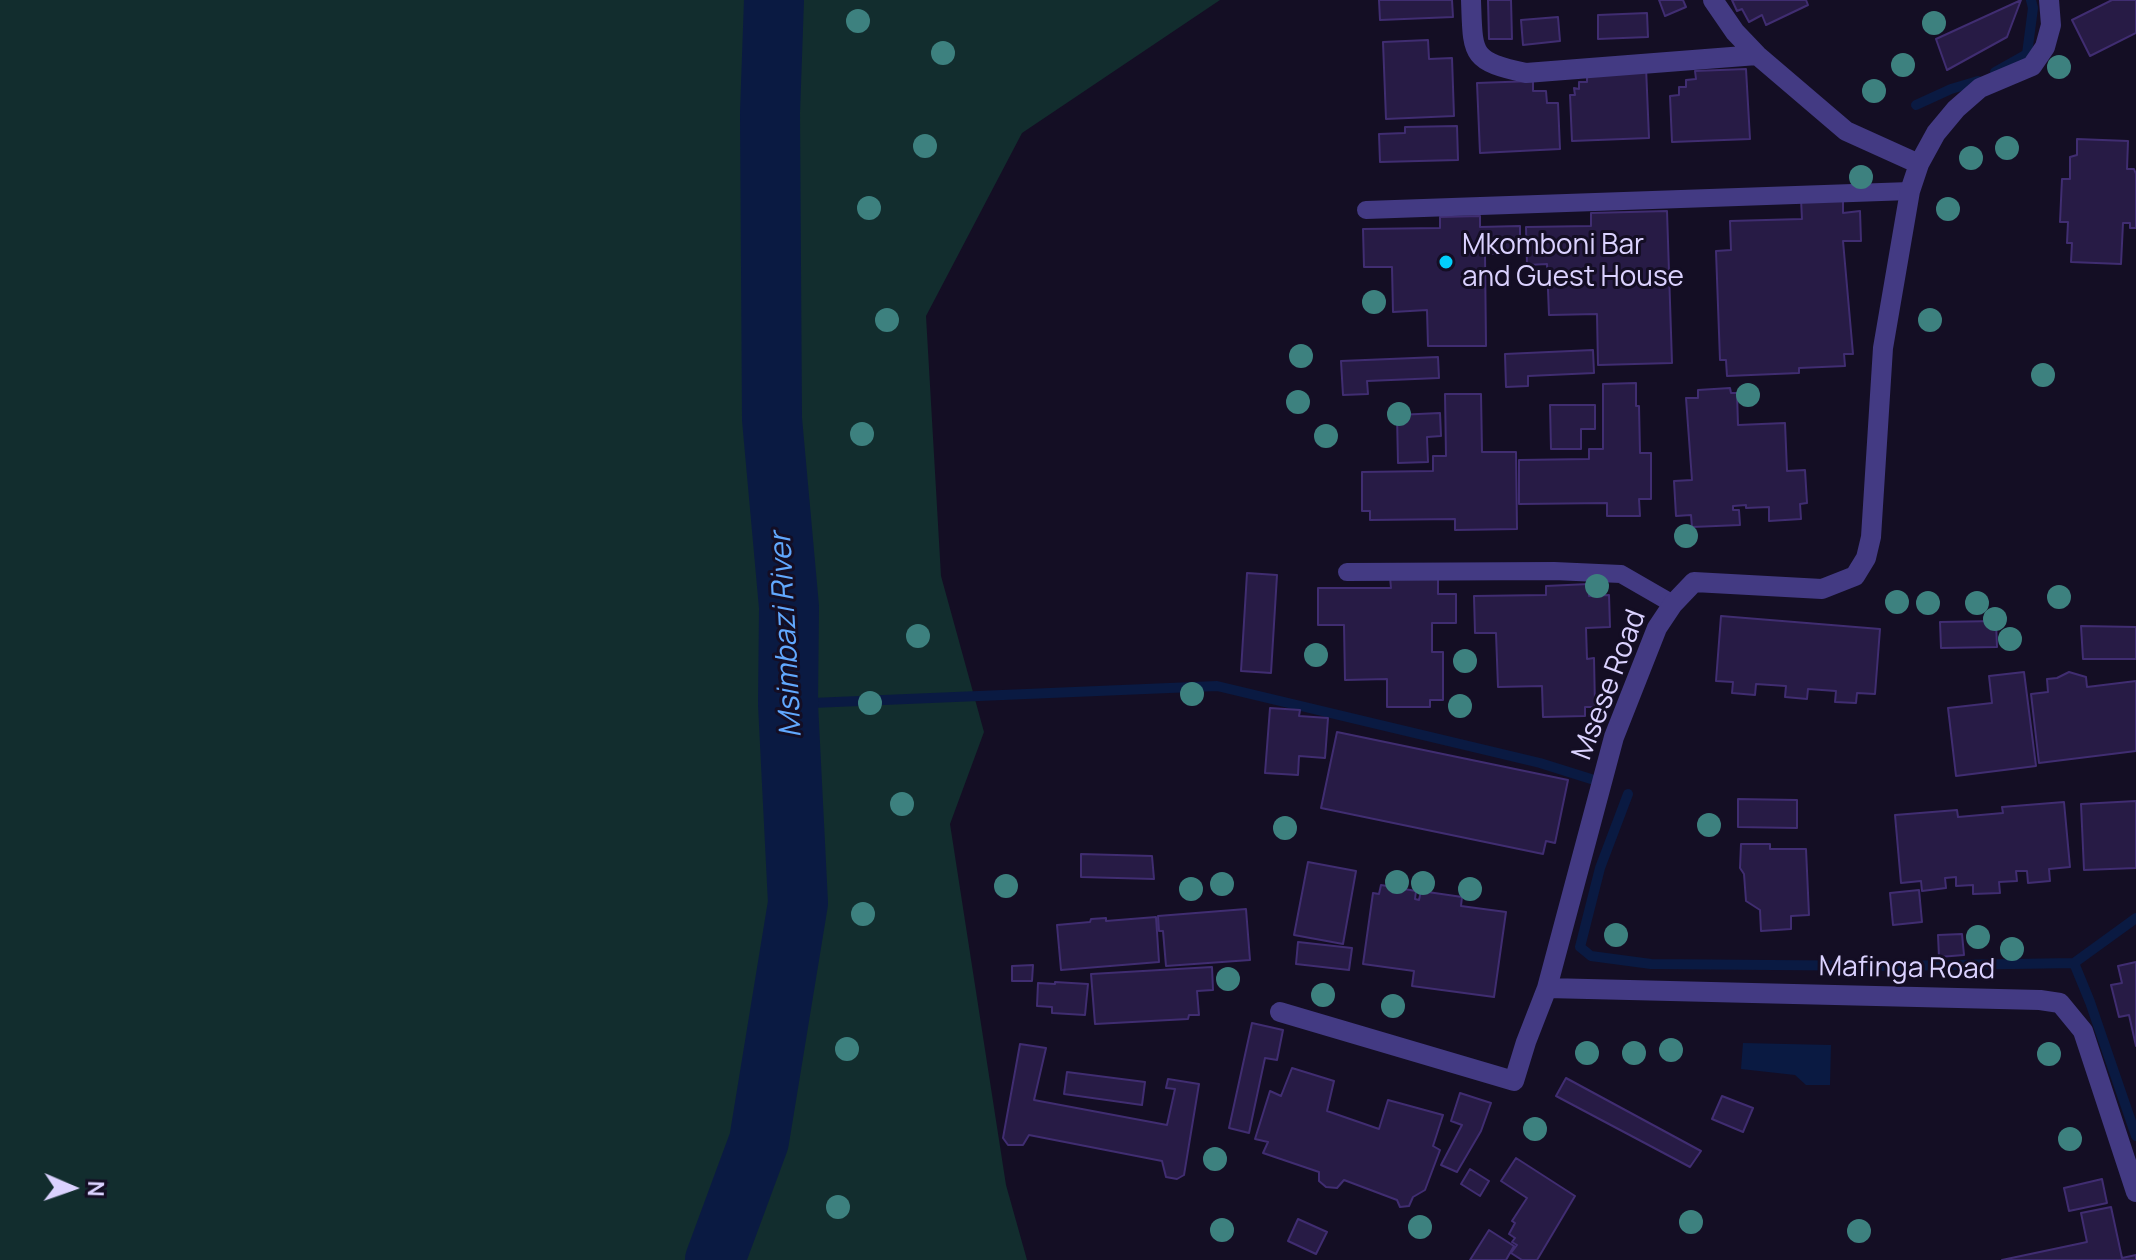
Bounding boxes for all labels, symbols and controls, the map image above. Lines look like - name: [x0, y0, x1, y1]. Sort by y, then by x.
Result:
- place label: Mkomboni Bar and Guest House: [1462, 229, 1684, 295]
- marker: Mkomboni Bar and Guest House: [1437, 253, 1455, 271]
- water label: Msimbazi River: [764, 531, 810, 739]
- street label: Msese Road: [1566, 605, 1654, 765]
- street label: Mafinga Road: [1818, 951, 1996, 987]
- north arrow: [32, 1148, 112, 1228]
- text: N: [81, 1180, 111, 1197]

